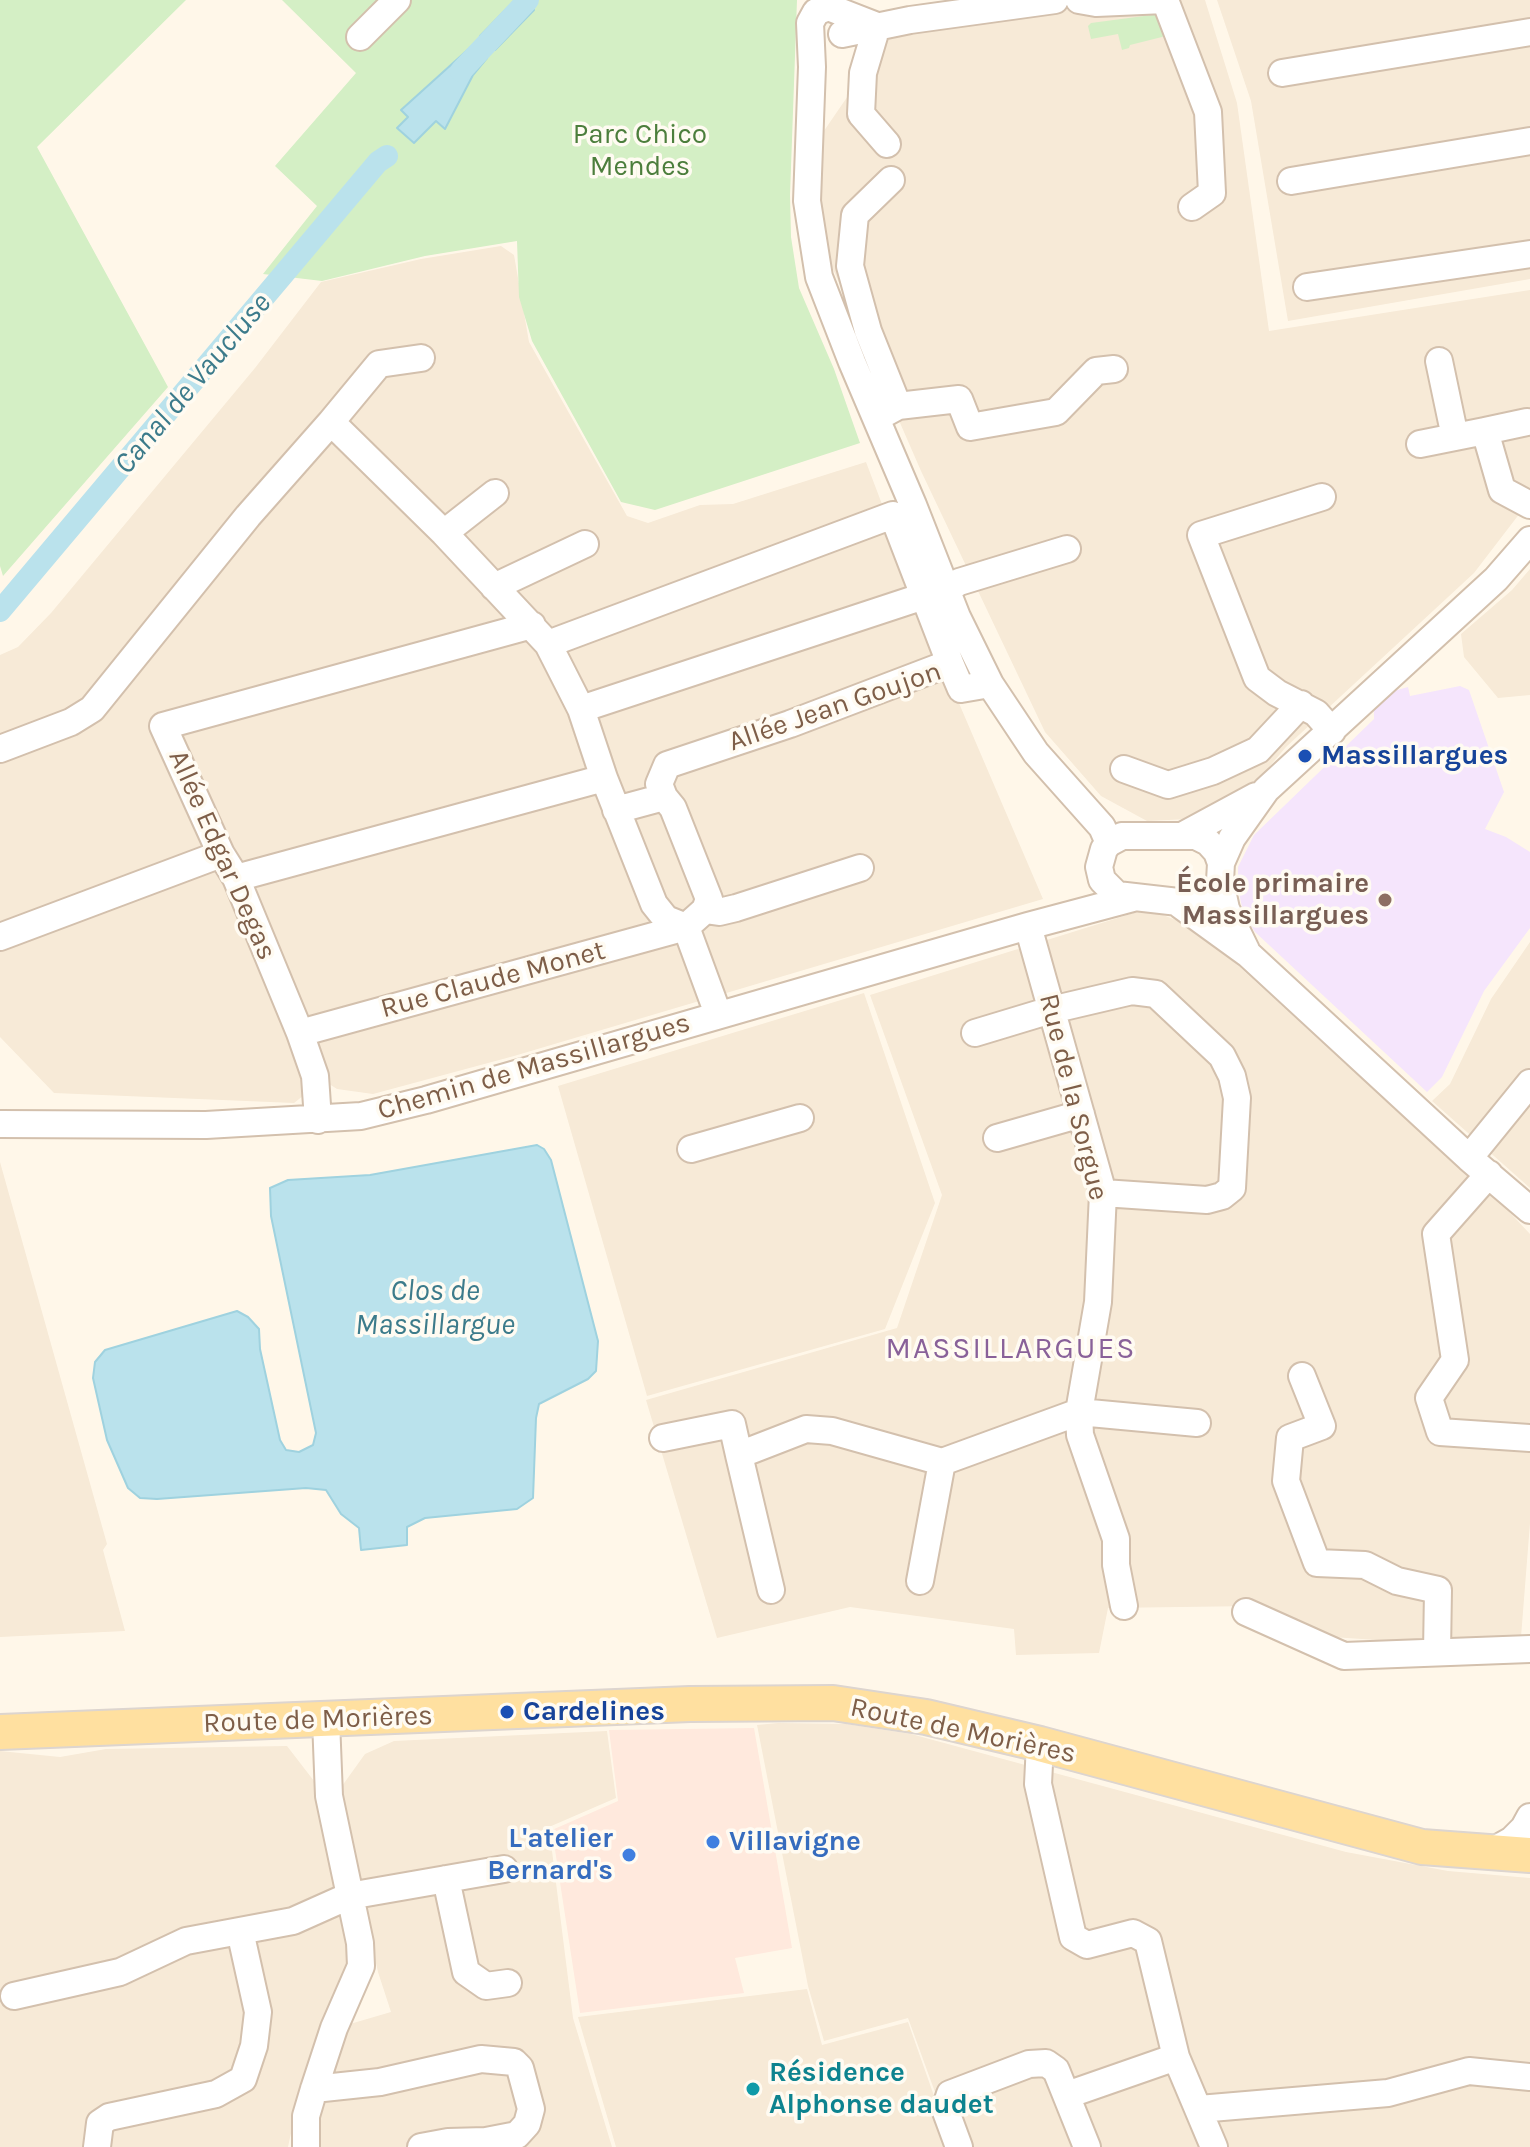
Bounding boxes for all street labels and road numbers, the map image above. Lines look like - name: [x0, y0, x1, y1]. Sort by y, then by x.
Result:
- street label: Allée Jean Goujon: [724, 655, 946, 759]
- street label: Allée Edgar Degas: [161, 745, 283, 965]
- street label: Rue Claude Monet: [377, 934, 609, 1026]
- street label: Rue de la Sorgue: [1031, 990, 1115, 1204]
- street label: Chemin de Massillargues: [374, 1006, 694, 1128]
- street label: Route de Morières: [847, 1691, 1079, 1771]
- street label: Route de Morières: [203, 1699, 433, 1741]

